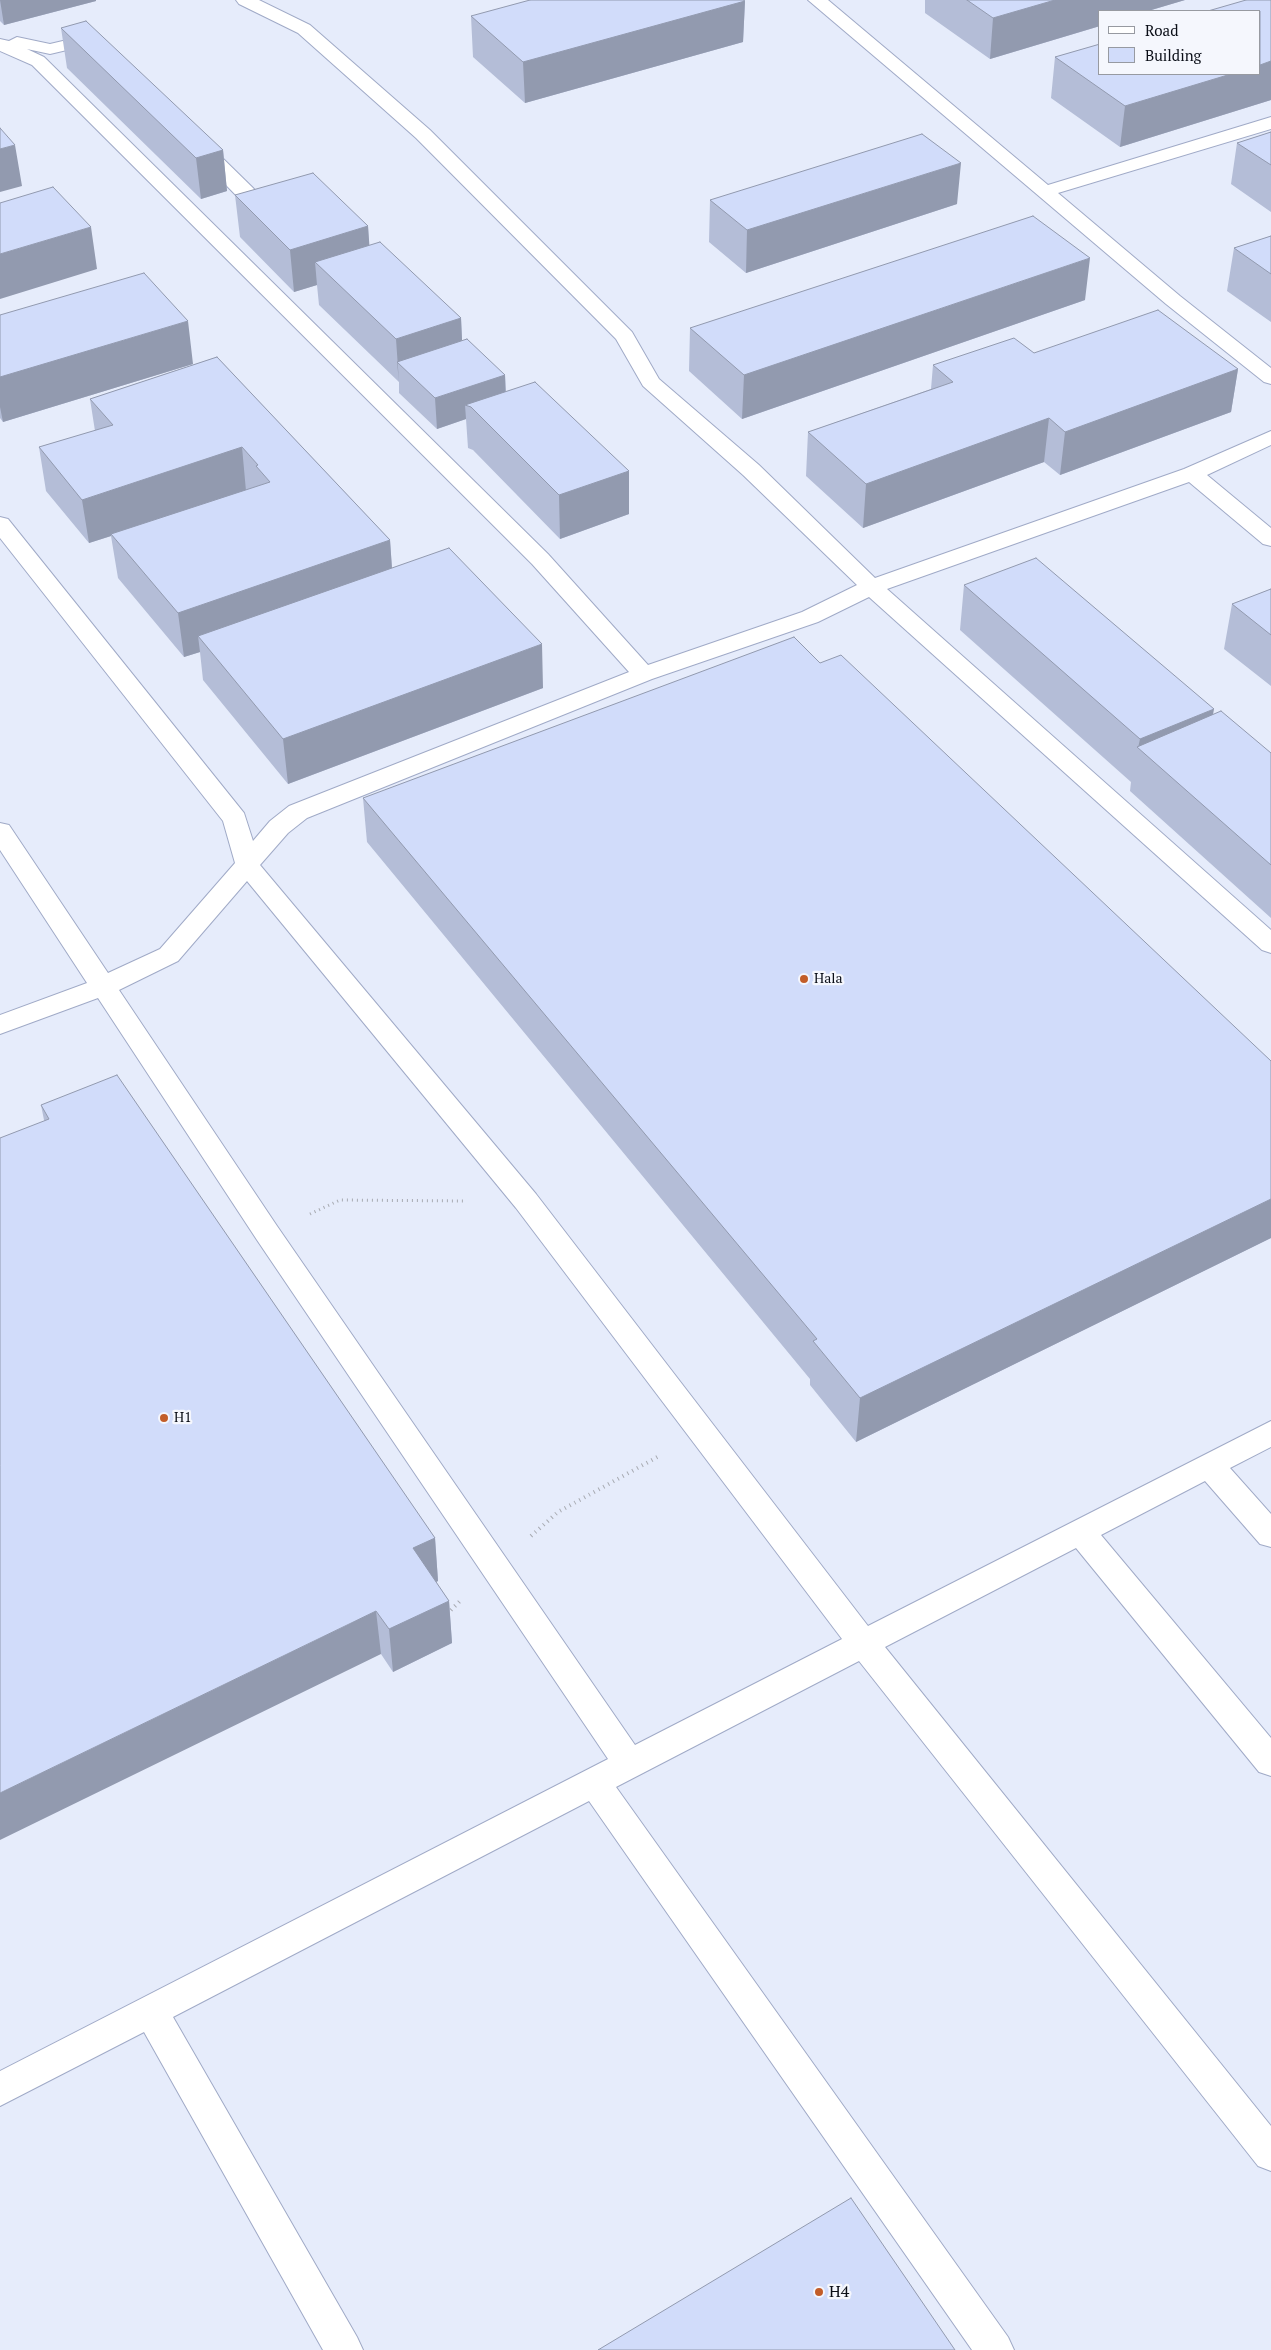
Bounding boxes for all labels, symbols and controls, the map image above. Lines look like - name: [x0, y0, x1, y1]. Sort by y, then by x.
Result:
- legend: [1098, 10, 1261, 75]
- text: Road: [1145, 20, 1178, 40]
- text: Building: [1145, 45, 1202, 65]
- place label: Hala: [814, 971, 843, 987]
- marker: Hala: [798, 973, 810, 985]
- place label: H1: [174, 1410, 192, 1426]
- marker: H1: [158, 1412, 170, 1424]
- place label: H4: [829, 2282, 849, 2302]
- marker: H4: [813, 2286, 825, 2298]

